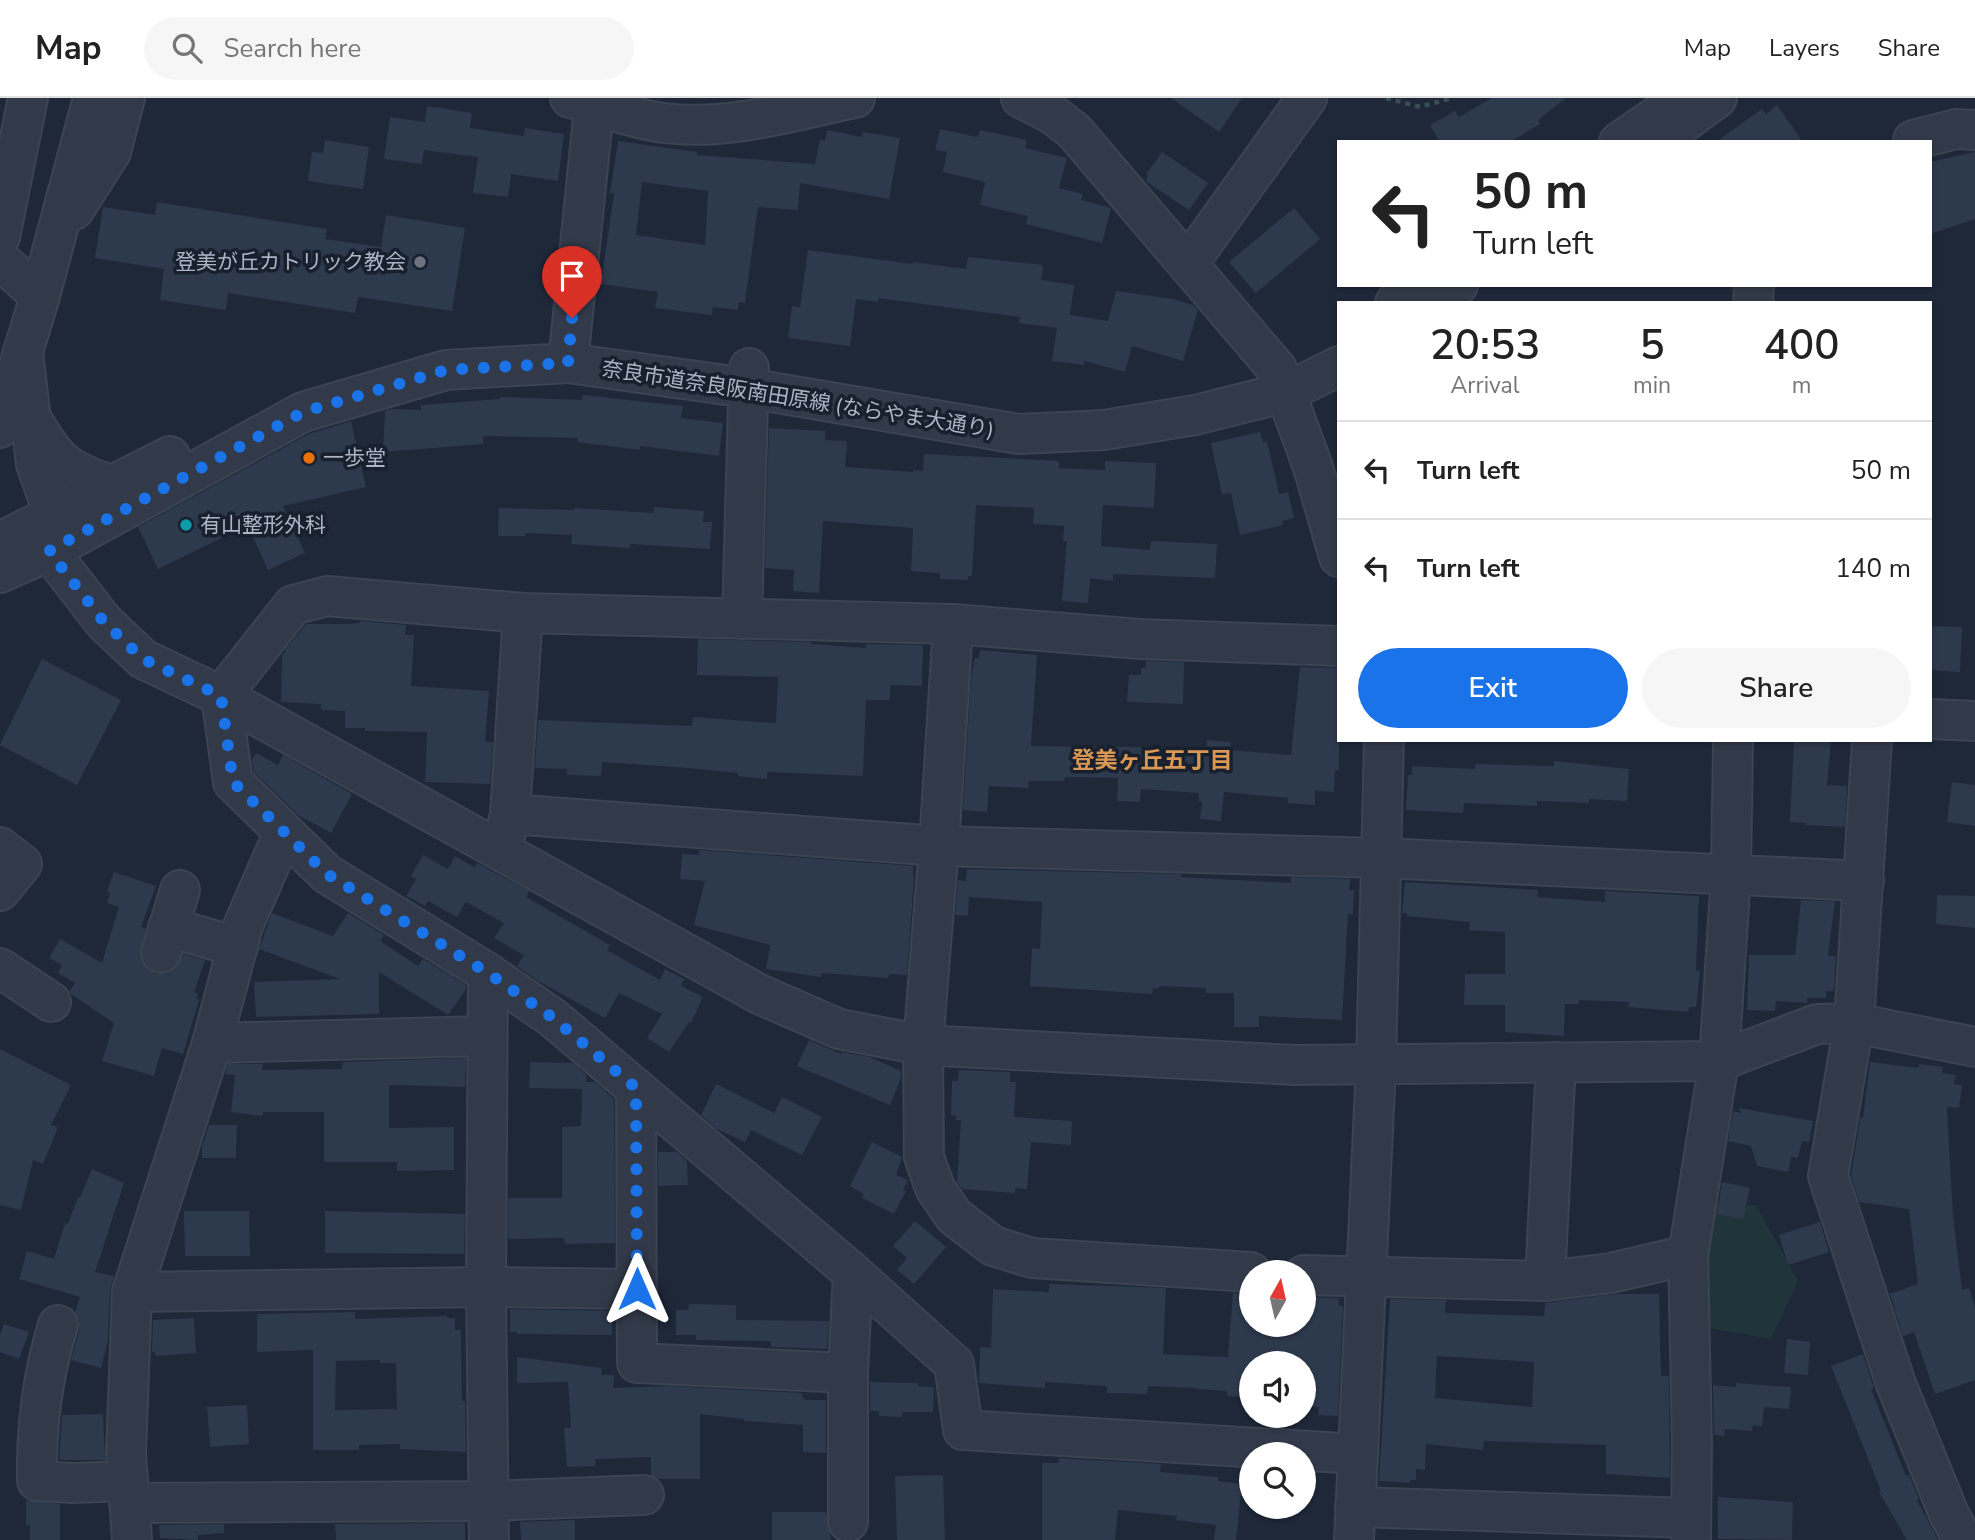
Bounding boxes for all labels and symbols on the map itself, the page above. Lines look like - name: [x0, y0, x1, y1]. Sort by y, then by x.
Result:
- pin: [542, 246, 602, 318]
- place label: 登美が丘カトリック教会: [175, 248, 406, 276]
- marker: 登美が丘カトリック教会: [412, 254, 428, 270]
- street label: 奈良市道奈良阪南田原線 (ならやま大通り): [600, 354, 996, 444]
- place label: 一歩堂: [323, 444, 386, 472]
- marker: 一歩堂: [301, 450, 317, 466]
- place label: 有山整形外科: [200, 511, 326, 539]
- marker: 有山整形外科: [178, 517, 194, 533]
- district label: 登美ヶ丘五丁目: [1072, 745, 1233, 776]
- position arrow: [600, 1252, 674, 1326]
- north arrow: [1239, 1260, 1316, 1337]

